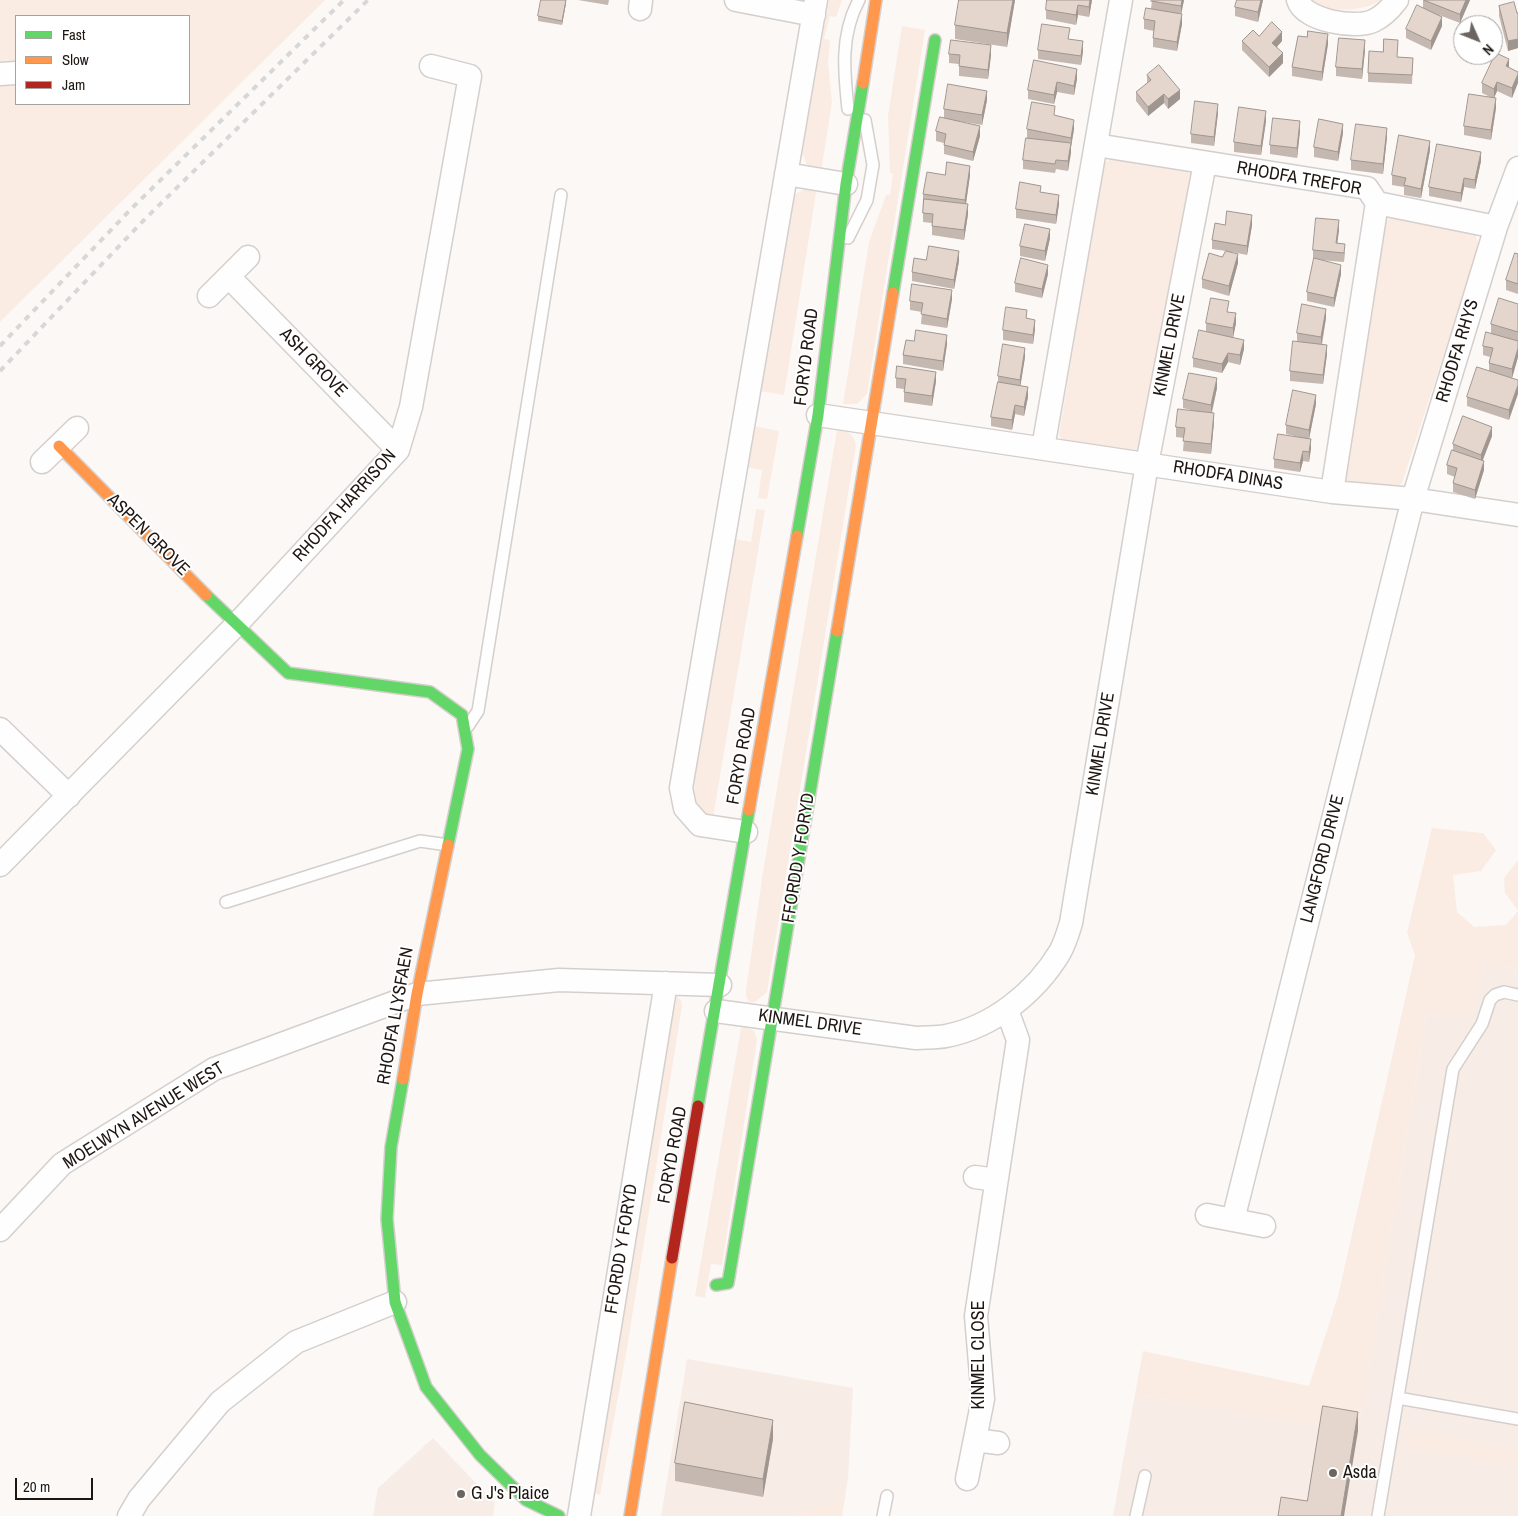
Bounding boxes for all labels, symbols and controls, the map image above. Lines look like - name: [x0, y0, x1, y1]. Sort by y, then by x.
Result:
- legend: [15, 15, 190, 105]
- north arrow: [1453, 15, 1503, 65]
- text: Fast: [62, 24, 85, 45]
- text: N: [1479, 40, 1497, 59]
- text: Slow: [62, 49, 89, 70]
- text: Jam: [62, 74, 85, 95]
- street label: RHODFA TREFOR: [1235, 157, 1363, 201]
- street label: KINMEL DRIVE: [1149, 292, 1191, 398]
- street label: RHODFA RHYS: [1432, 297, 1484, 405]
- street label: FORYD ROAD: [790, 307, 824, 407]
- street label: ASH GROVE: [275, 324, 351, 402]
- street label: RHODFA HARRISON: [289, 445, 401, 567]
- street label: RHODFA DINAS: [1172, 457, 1284, 495]
- street label: ASPEN GROVE: [102, 489, 194, 581]
- street label: KINMEL DRIVE: [1082, 691, 1120, 797]
- street label: FORYD ROAD: [723, 706, 761, 806]
- street label: FFORDD Y FORYD: [778, 792, 820, 924]
- street label: LANGFORD DRIVE: [1297, 793, 1349, 925]
- street label: RHODFA LLYSFAEN: [373, 946, 419, 1086]
- street label: KINMEL DRIVE: [757, 1005, 863, 1041]
- street label: MOELWYN AVENUE WEST: [60, 1058, 228, 1174]
- street label: FORYD ROAD: [654, 1105, 692, 1205]
- street label: FFORDD Y FORYD: [601, 1183, 643, 1315]
- street label: KINMEL CLOSE: [968, 1300, 990, 1410]
- place label: Asda: [1343, 1462, 1377, 1484]
- marker: Asda: [1327, 1467, 1339, 1479]
- scale bar: [18, 1468, 95, 1500]
- text: 20 m: [23, 1476, 50, 1497]
- place label: G J's Plaice: [471, 1483, 549, 1505]
- marker: G J's Plaice: [455, 1488, 467, 1500]

